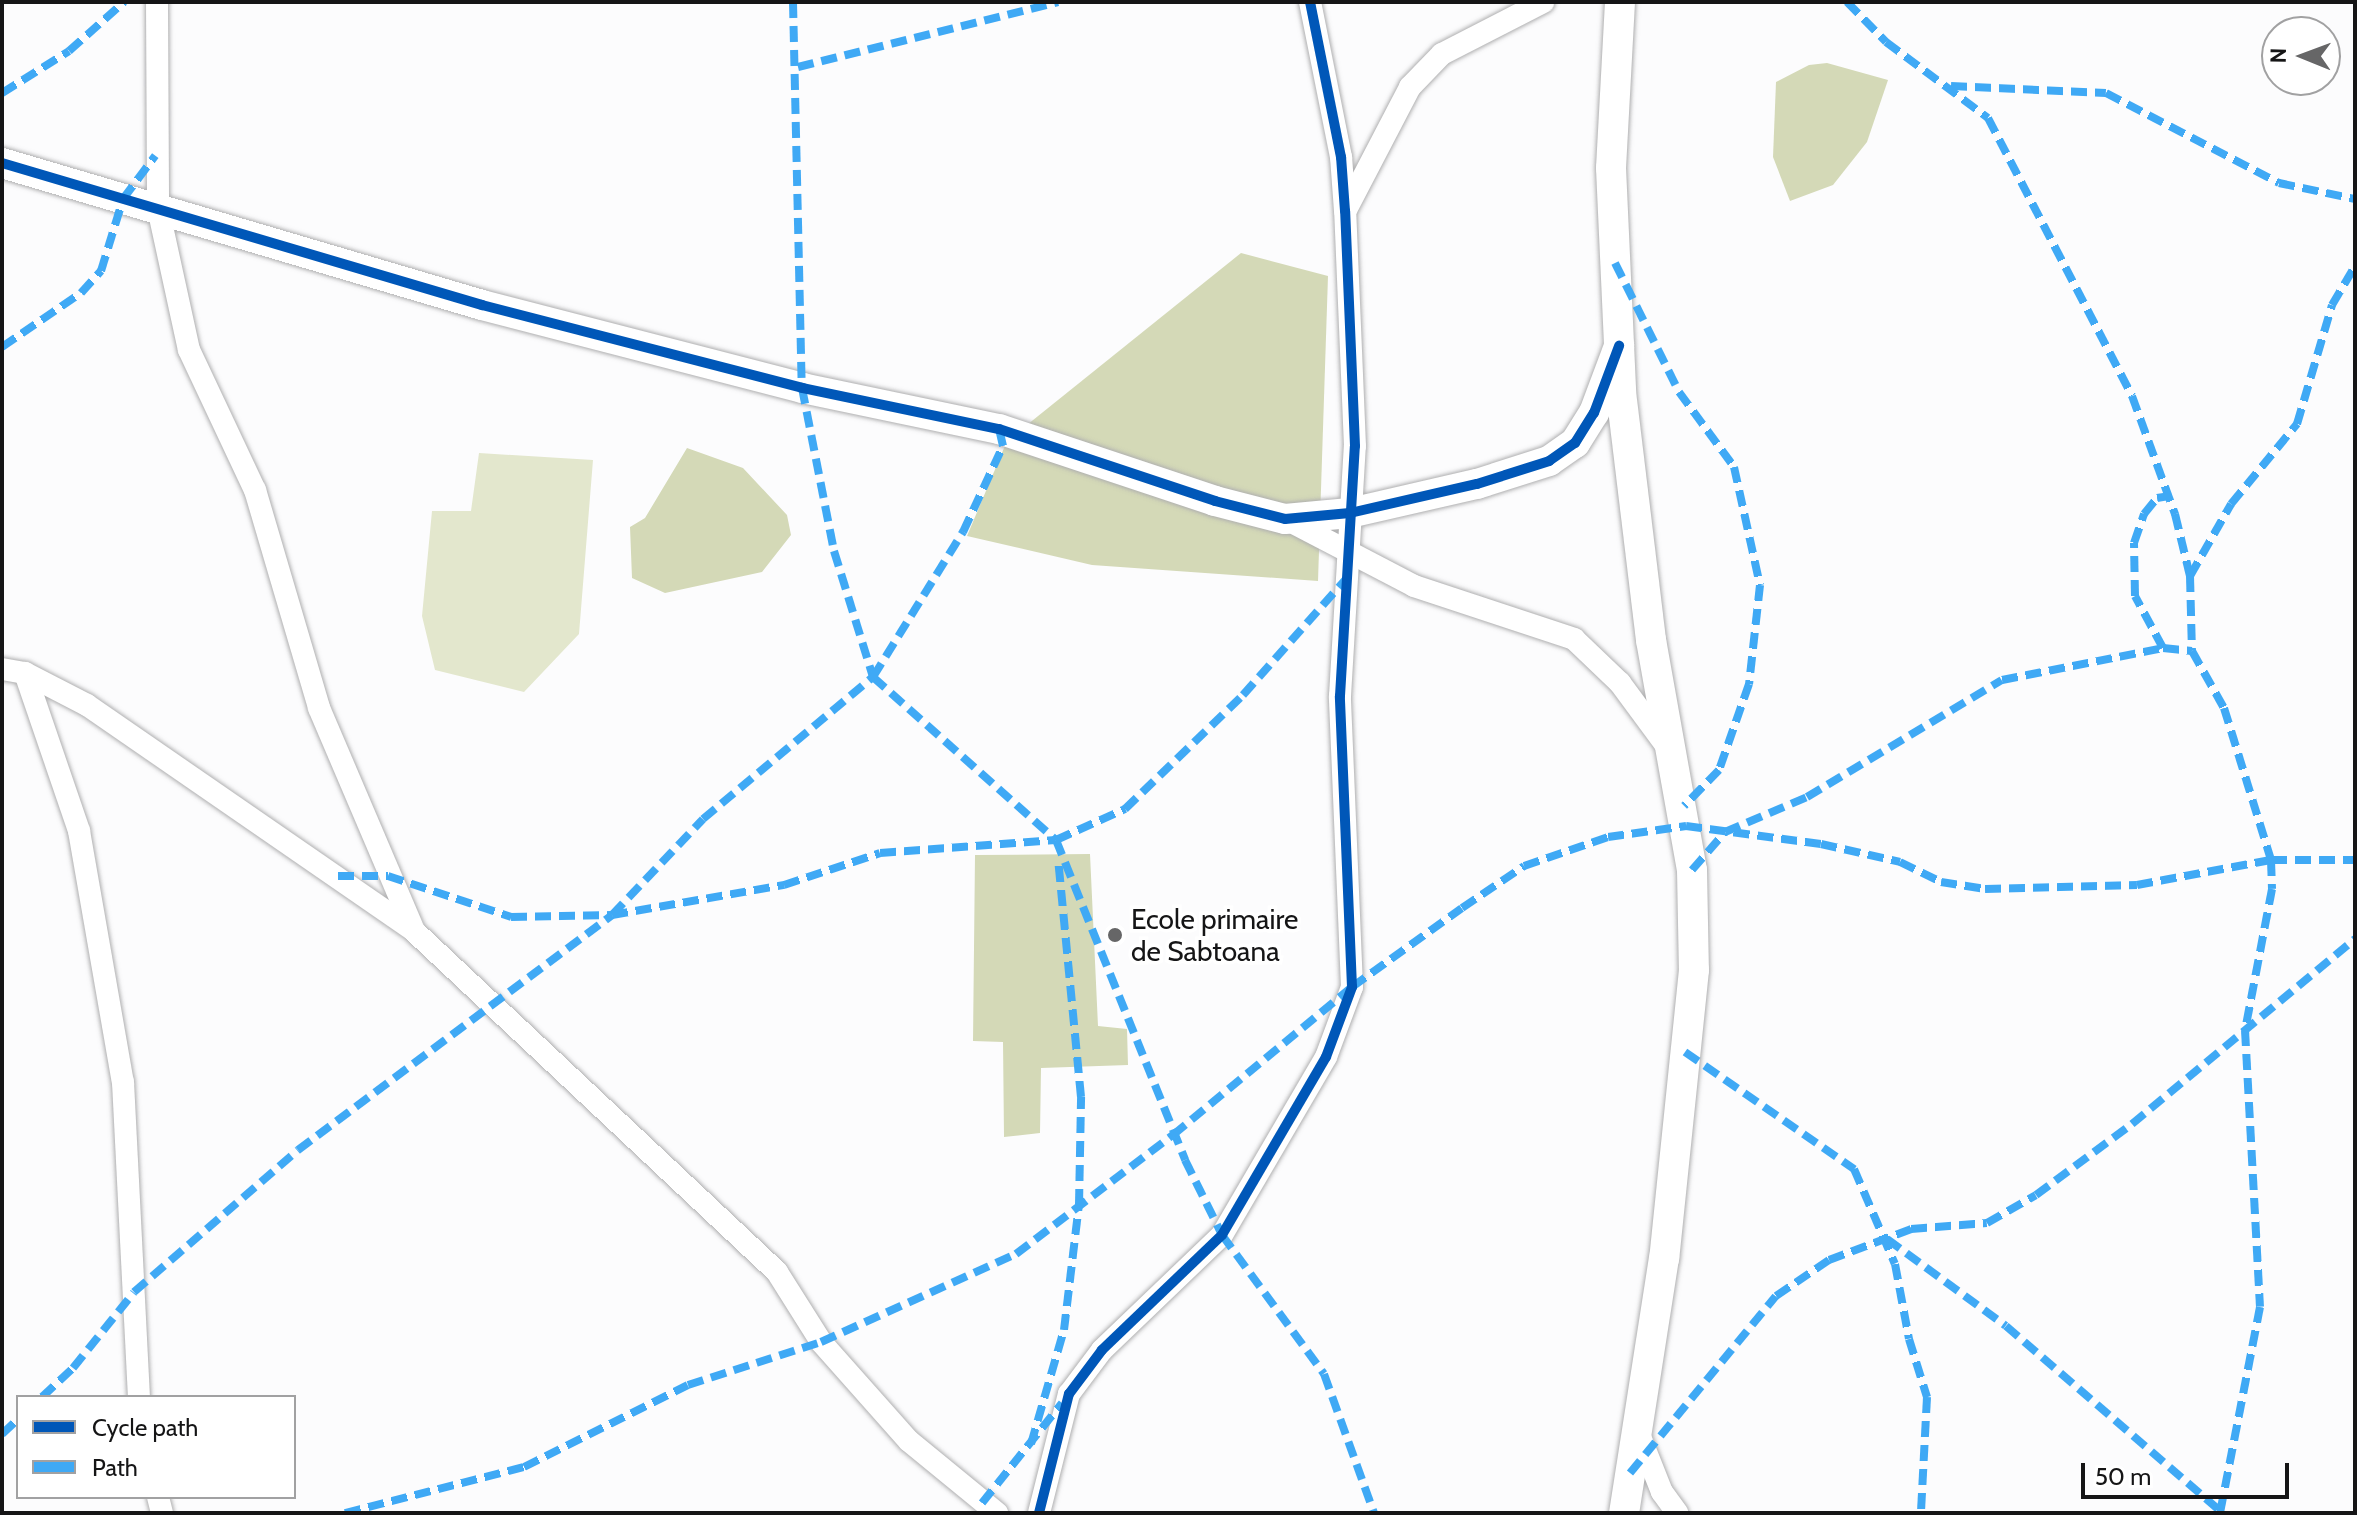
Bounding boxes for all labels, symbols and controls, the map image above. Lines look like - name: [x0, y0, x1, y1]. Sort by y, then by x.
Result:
- north arrow: [2261, 16, 2341, 96]
- text: N: [2265, 48, 2292, 64]
- place label: Ecole primaire de Sabtoana: [1131, 902, 1298, 968]
- marker: Ecole primaire de Sabtoana: [1106, 926, 1124, 944]
- legend: [16, 1395, 296, 1499]
- text: Cycle path: [92, 1413, 198, 1442]
- scale bar: [2085, 1447, 2293, 1497]
- text: Path: [92, 1453, 138, 1482]
- text: 50 m: [2095, 1462, 2151, 1491]

